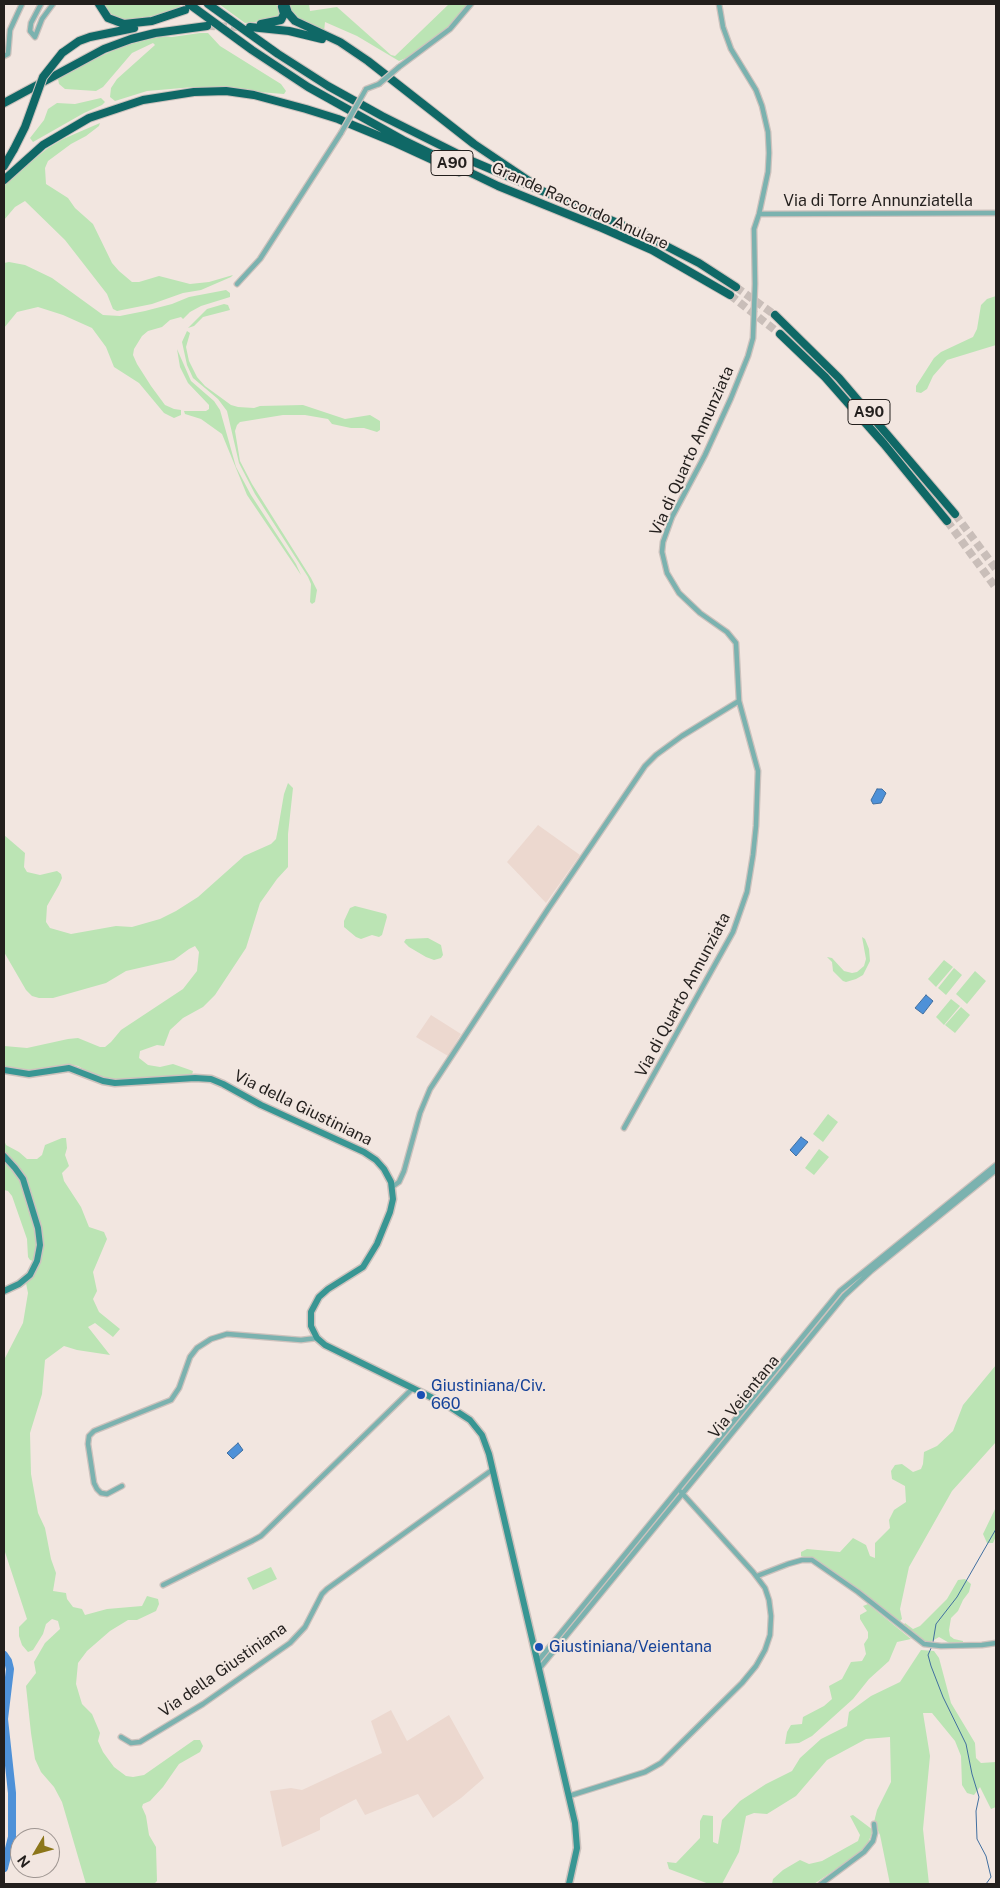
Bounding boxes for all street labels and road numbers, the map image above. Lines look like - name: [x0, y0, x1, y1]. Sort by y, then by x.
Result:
- road number: A90: [431, 150, 473, 176]
- street label: Grande Raccordo Anulare: [489, 158, 671, 254]
- street label: Via di Torre Annunziatella: [783, 191, 973, 211]
- street label: Via di Quarto Annunziata: [646, 363, 738, 539]
- road number: A90: [848, 400, 890, 424]
- street label: Via di Quarto Annunziata: [631, 909, 735, 1081]
- street label: Via della Giustiniana: [231, 1066, 375, 1150]
- street label: Via Veientana: [705, 1352, 783, 1442]
- street label: Via della Giustiniana: [155, 1619, 291, 1721]

